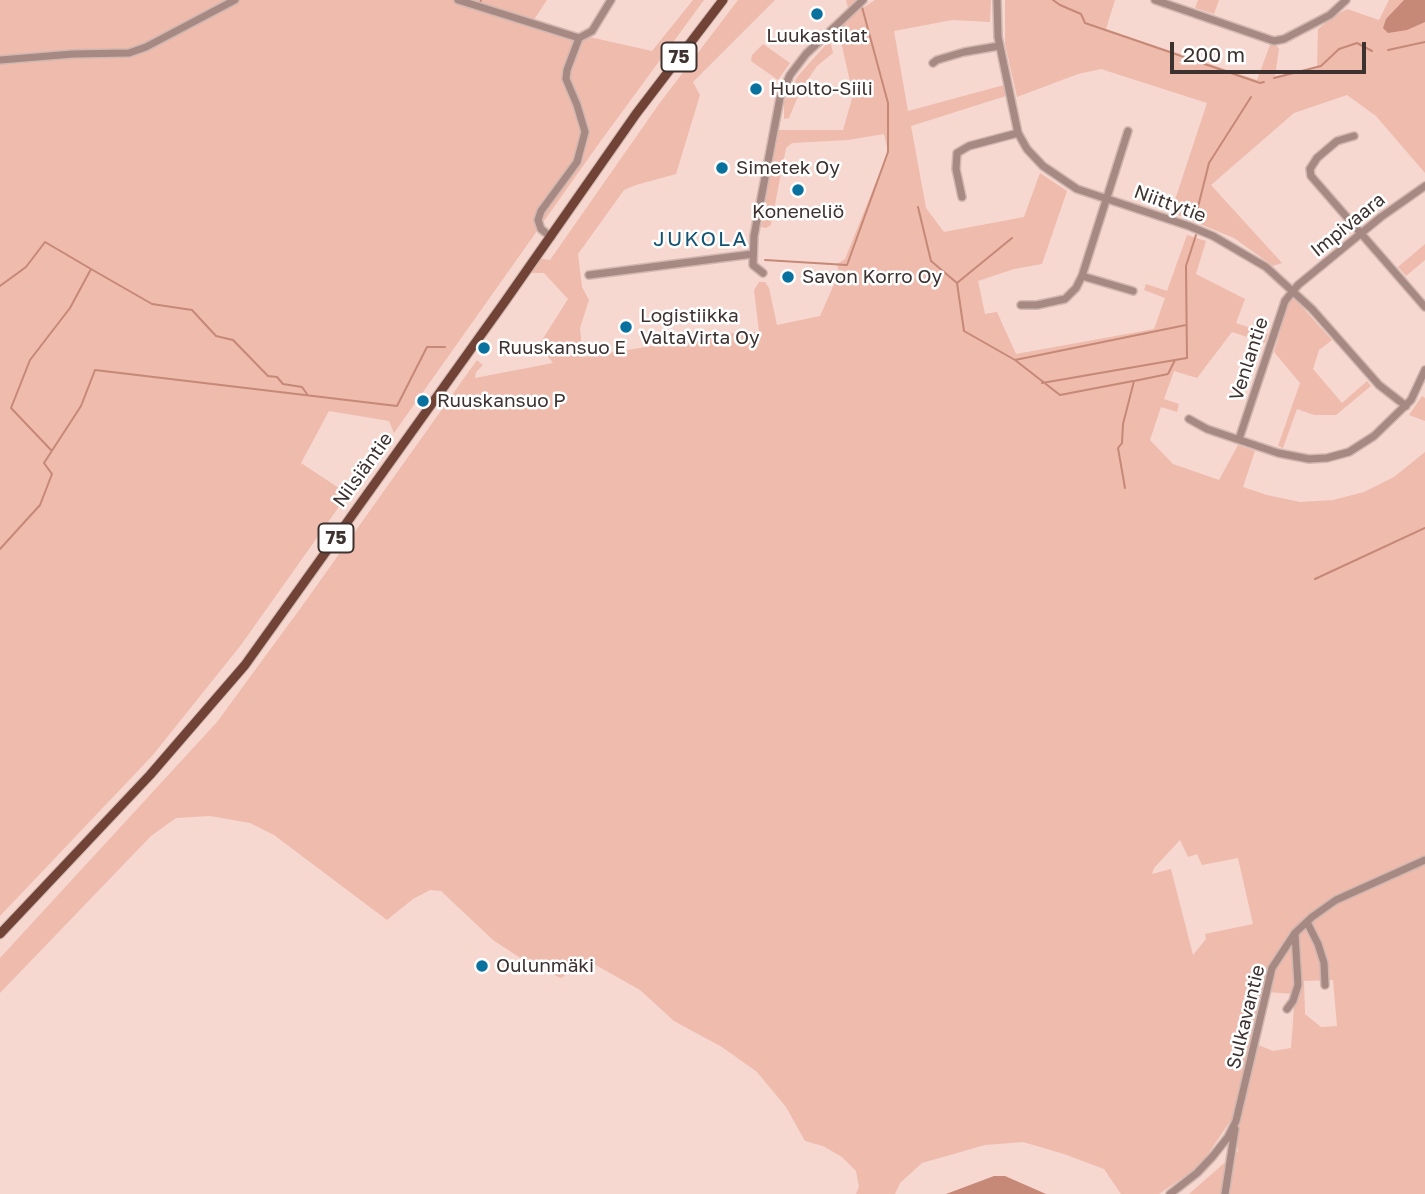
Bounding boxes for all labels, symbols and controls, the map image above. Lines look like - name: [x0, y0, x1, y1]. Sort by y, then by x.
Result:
- marker: Luukastilat: [809, 6, 825, 22]
- place label: Luukastilat: [766, 25, 868, 47]
- scale bar: [1173, 28, 1369, 72]
- text: 200 m: [1183, 41, 1245, 67]
- road number: 75: [662, 42, 696, 72]
- place label: Huolto-Siili: [770, 78, 873, 100]
- marker: Huolto-Siili: [748, 81, 764, 97]
- place label: Simetek Oy: [736, 157, 840, 179]
- marker: Simetek Oy: [714, 160, 730, 176]
- street label: Niittytie: [1131, 180, 1209, 228]
- marker: Koneneliö: [790, 182, 806, 198]
- street label: Impivaara: [1306, 188, 1390, 262]
- place label: Koneneliö: [752, 201, 844, 223]
- district label: JUKOLA: [654, 226, 748, 252]
- place label: Savon Korro Oy: [802, 266, 942, 288]
- marker: Savon Korro Oy: [780, 269, 796, 285]
- place label: Logistiikka ValtaVirta Oy: [640, 305, 760, 349]
- street label: Venlantie: [1225, 314, 1273, 404]
- marker: Logistiikka ValtaVirta Oy: [618, 319, 634, 335]
- place label: Ruuskansuo E: [498, 337, 626, 359]
- marker: Ruuskansuo E: [476, 340, 492, 356]
- place label: Ruuskansuo P: [437, 390, 566, 412]
- marker: Ruuskansuo P: [415, 393, 431, 409]
- street label: Nilsiäntie: [328, 428, 398, 512]
- road number: 75: [318, 524, 354, 552]
- place label: Oulunmäki: [496, 955, 594, 977]
- marker: Oulunmäki: [474, 958, 490, 974]
- street label: Sulkavantie: [1222, 963, 1270, 1071]

